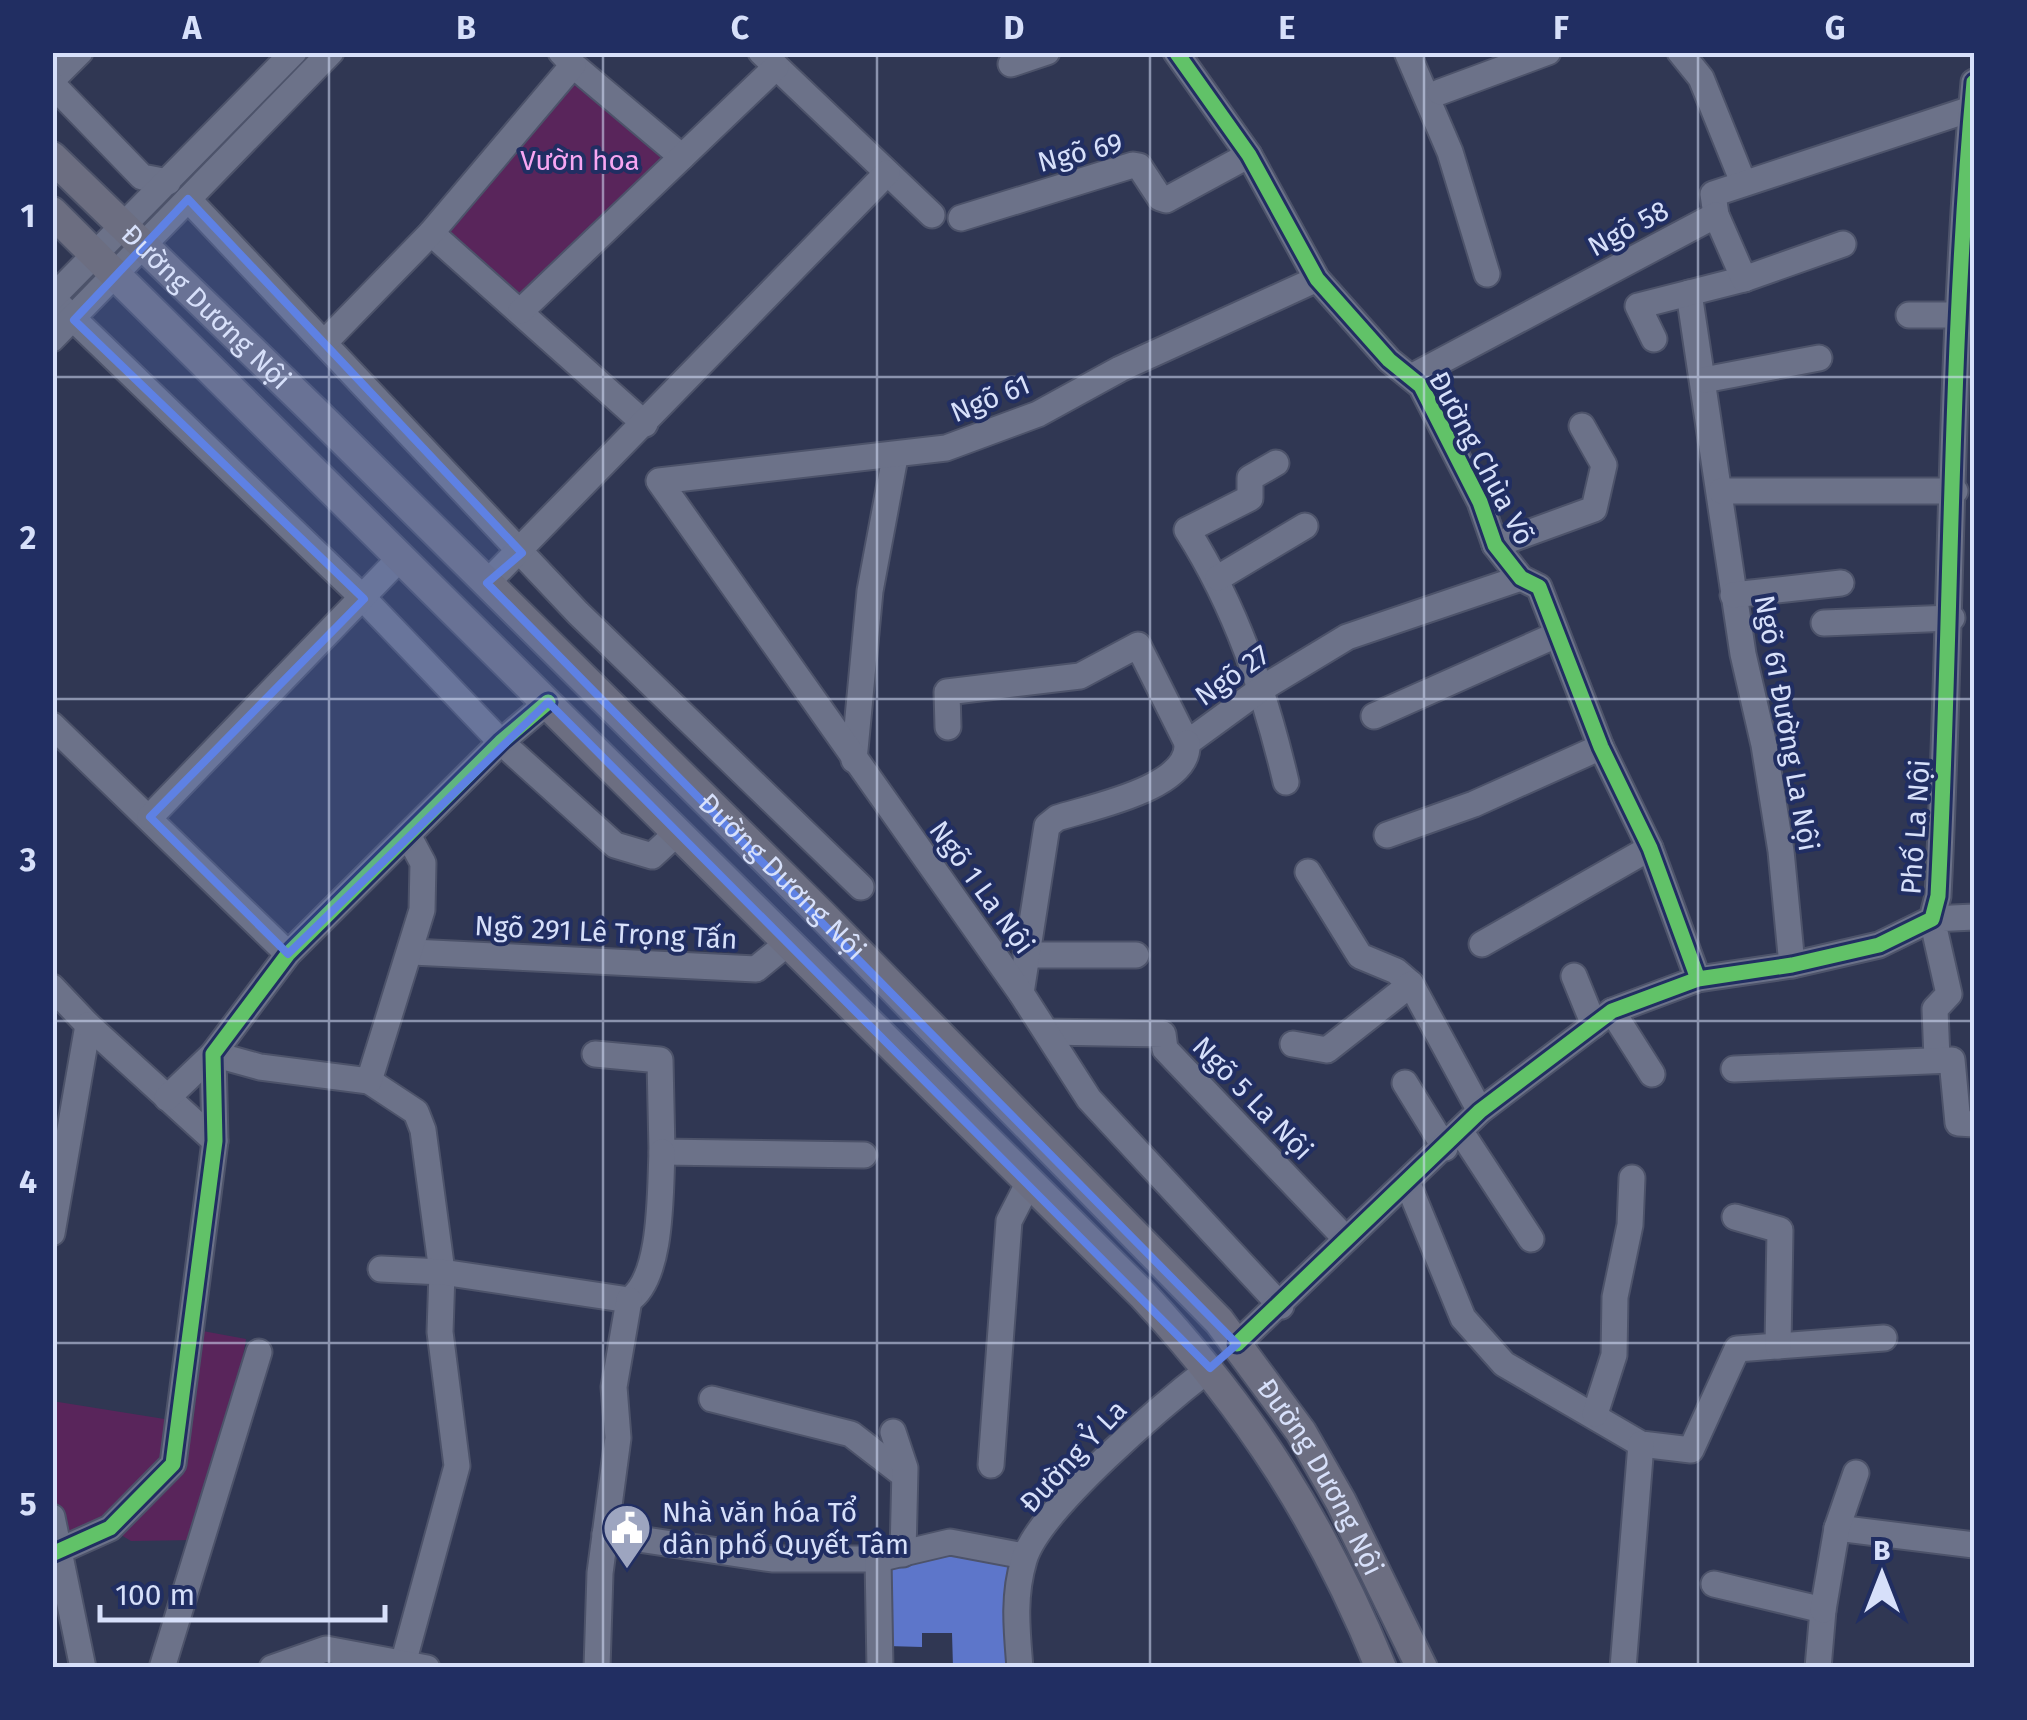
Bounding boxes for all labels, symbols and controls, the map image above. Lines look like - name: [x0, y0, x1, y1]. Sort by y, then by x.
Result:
- text: A: [182, 9, 203, 47]
- text: B: [456, 9, 476, 47]
- text: C: [731, 9, 750, 47]
- text: D: [1004, 9, 1024, 47]
- text: E: [1279, 9, 1295, 47]
- text: F: [1553, 9, 1569, 47]
- text: G: [1825, 9, 1845, 47]
- street label: Ngõ 69: [1034, 126, 1126, 179]
- park label: Vườn hoa: [520, 144, 640, 177]
- street label: Ngõ 58: [1582, 194, 1674, 263]
- text: 1: [21, 197, 35, 235]
- street label: Đường Dương Nội: [115, 218, 297, 396]
- street label: Đường Chùa Võ: [1422, 366, 1541, 551]
- street label: Ngõ 61: [946, 368, 1035, 429]
- text: 2: [20, 519, 36, 557]
- street label: Ngõ 61 Đường La Nội: [1748, 592, 1825, 854]
- street label: Ngõ 27: [1189, 638, 1276, 713]
- street label: Phố La Nội: [1894, 758, 1937, 896]
- street label: Đường Dương Nội: [692, 786, 872, 967]
- street label: Ngõ 1 La Nội: [922, 814, 1041, 960]
- text: 3: [19, 841, 36, 879]
- street label: Ngõ 291 Lê Trọng Tấn: [474, 909, 738, 956]
- street label: Ngõ 5 La Nội: [1186, 1030, 1319, 1167]
- text: 4: [19, 1163, 37, 1201]
- street label: Đường Dương Nội: [1250, 1372, 1390, 1581]
- street label: Đường Ỷ La: [1012, 1392, 1134, 1519]
- text: 5: [19, 1485, 37, 1523]
- place label: Nhà văn hóa Tổ dân phố Quyết Tâm: [662, 1495, 909, 1561]
- public building icon: Nhà văn hóa Tổ dân phố Quyết Tâm: [601, 1502, 653, 1570]
- north arrow: [1832, 1525, 1932, 1625]
- text: B: [1873, 1534, 1891, 1567]
- scale bar: [100, 1560, 385, 1622]
- text: 100 m: [115, 1577, 195, 1613]

